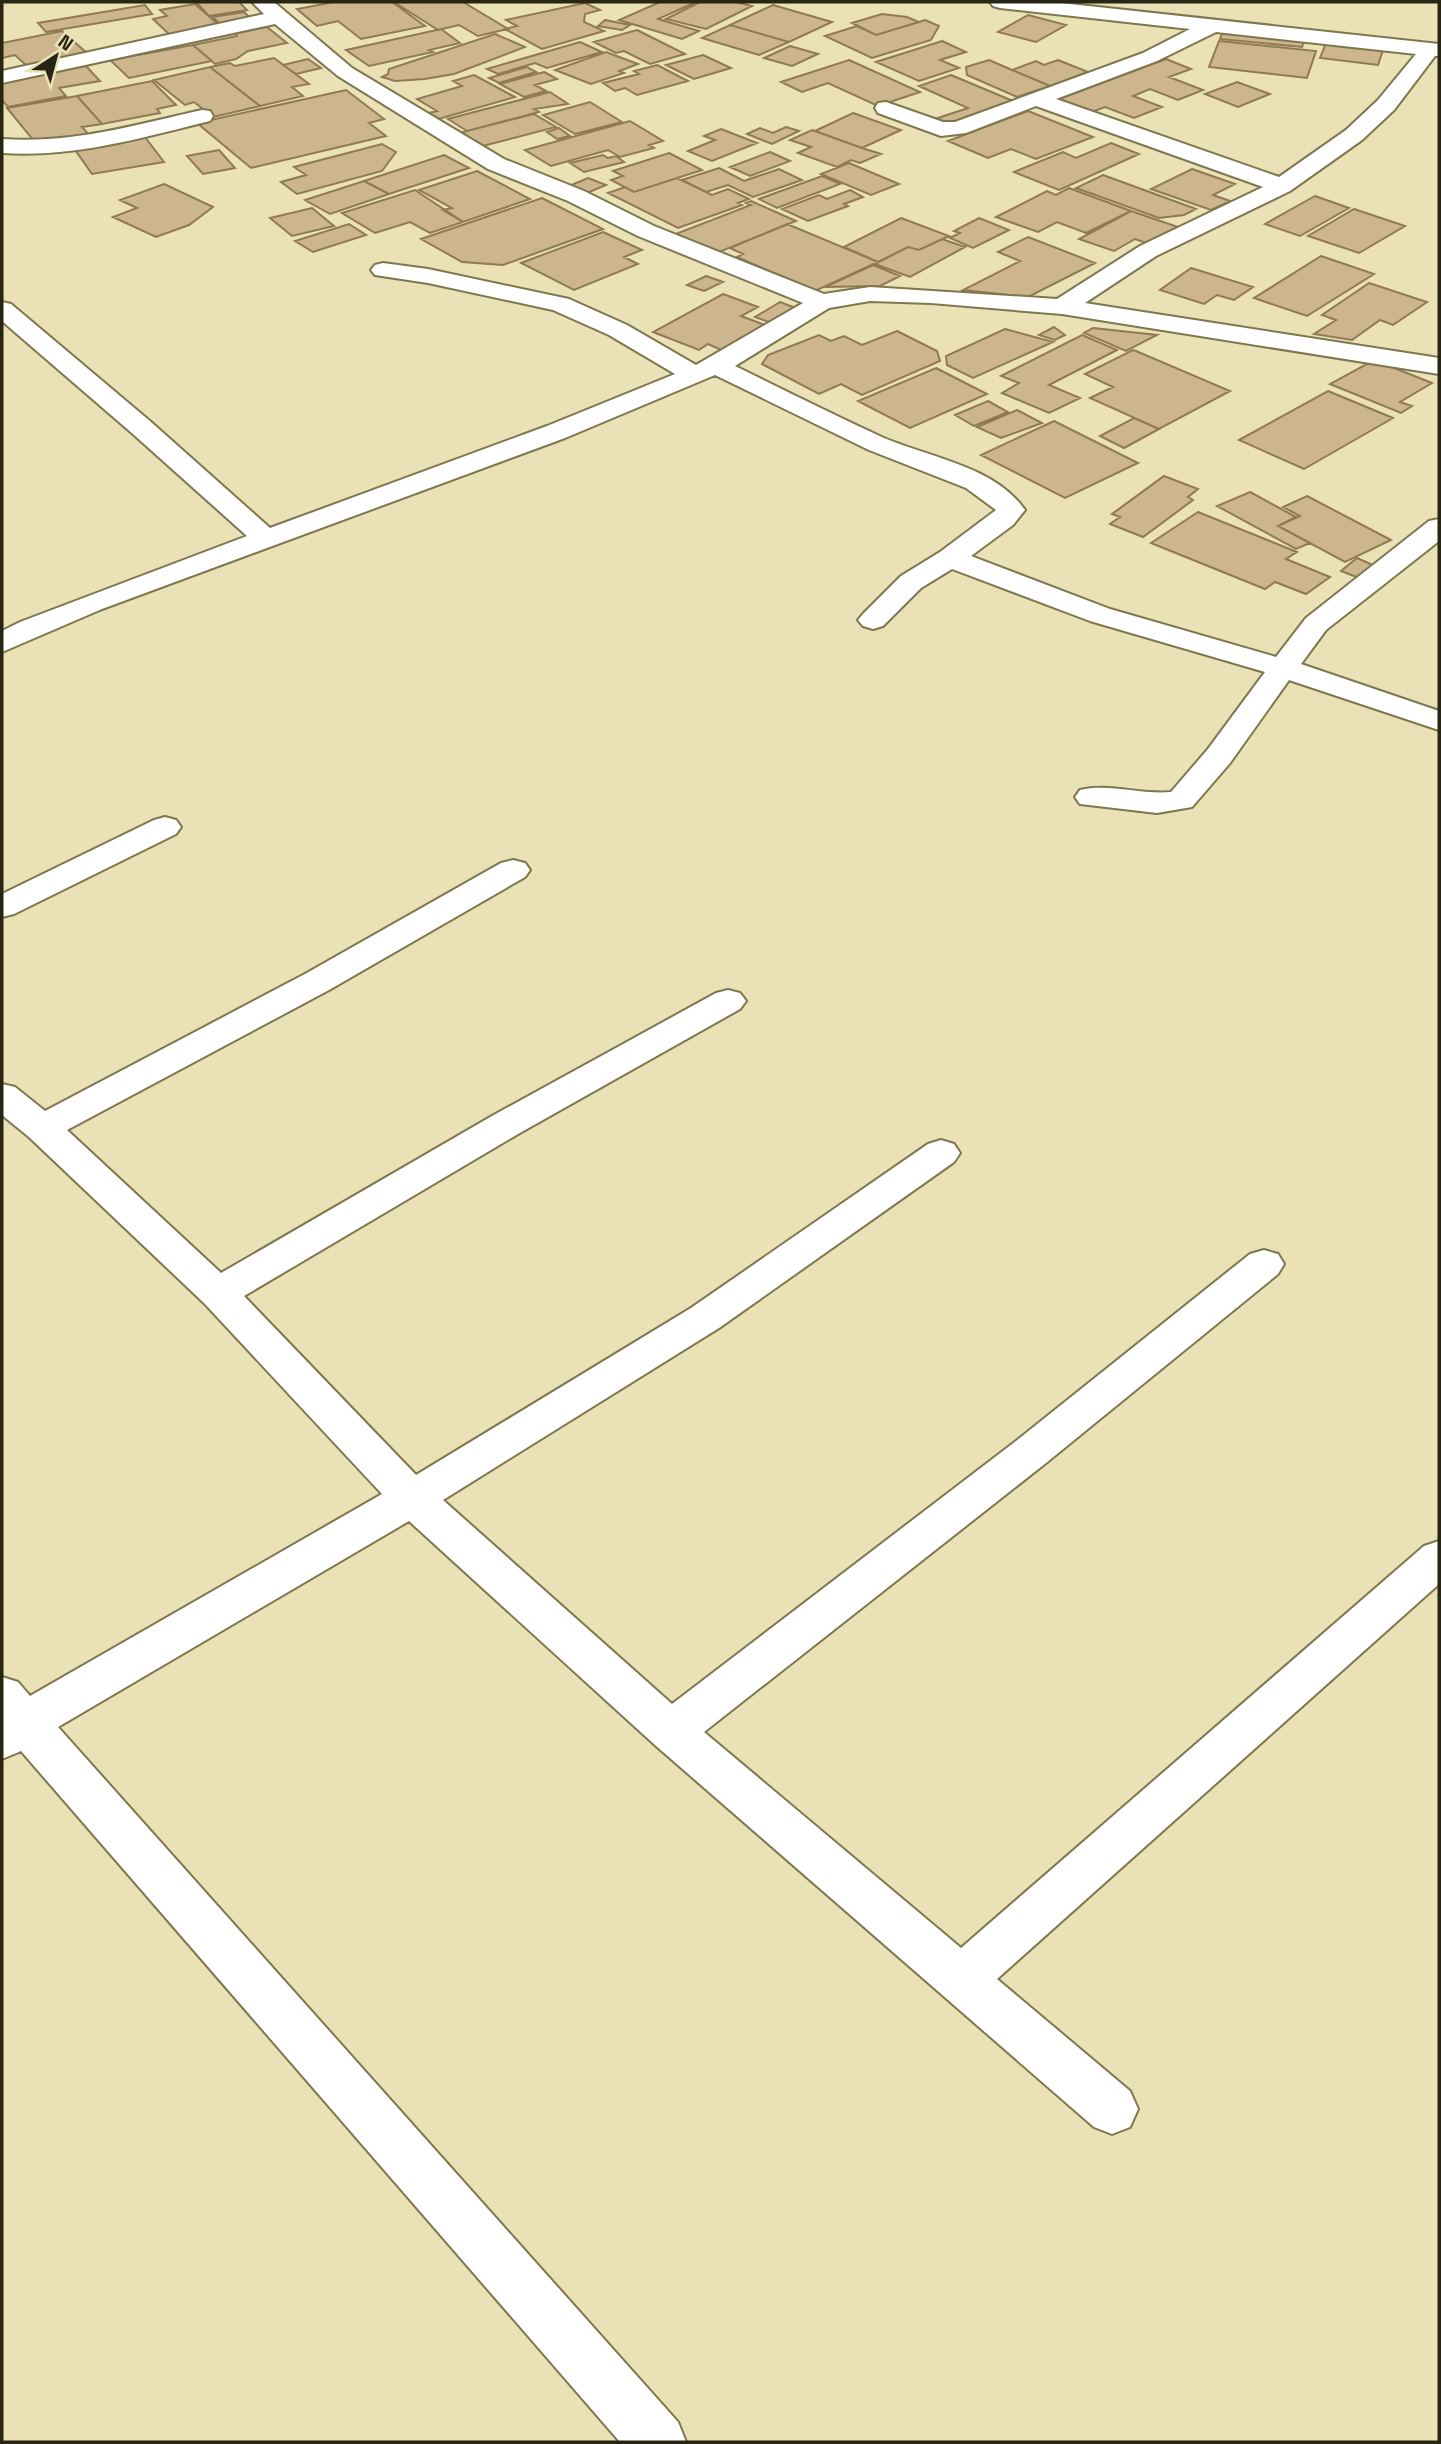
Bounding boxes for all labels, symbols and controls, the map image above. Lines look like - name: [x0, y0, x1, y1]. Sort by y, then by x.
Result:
- north arrow: [21, 21, 91, 91]
- text: N: [53, 29, 78, 57]

